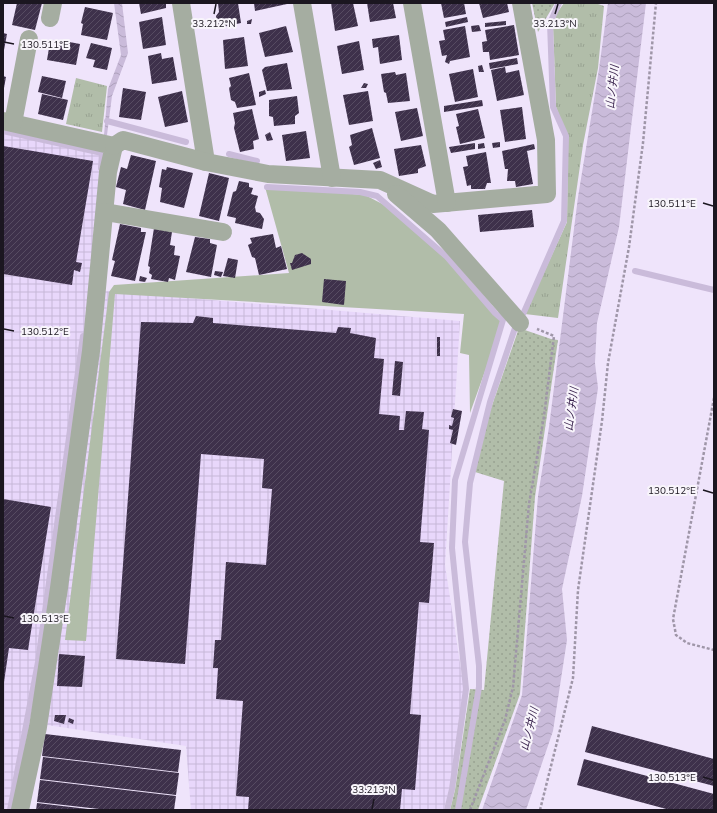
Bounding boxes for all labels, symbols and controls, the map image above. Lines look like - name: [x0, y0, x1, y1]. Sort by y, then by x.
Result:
- text: 33.212°N: [192, 17, 236, 31]
- text: 33.213°N: [533, 17, 577, 31]
- text: 130.511°E: [21, 38, 69, 52]
- water label: 山ノ井川: [603, 63, 622, 110]
- text: 130.511°E: [648, 197, 696, 211]
- text: 130.512°E: [21, 325, 69, 339]
- water label: 山ノ井川: [561, 385, 582, 432]
- text: 130.512°E: [648, 484, 696, 498]
- text: 130.513°E: [21, 612, 69, 626]
- water label: 山ノ井川: [517, 705, 542, 752]
- text: 130.513°E: [648, 771, 696, 785]
- text: 33.213°N: [352, 783, 396, 797]

